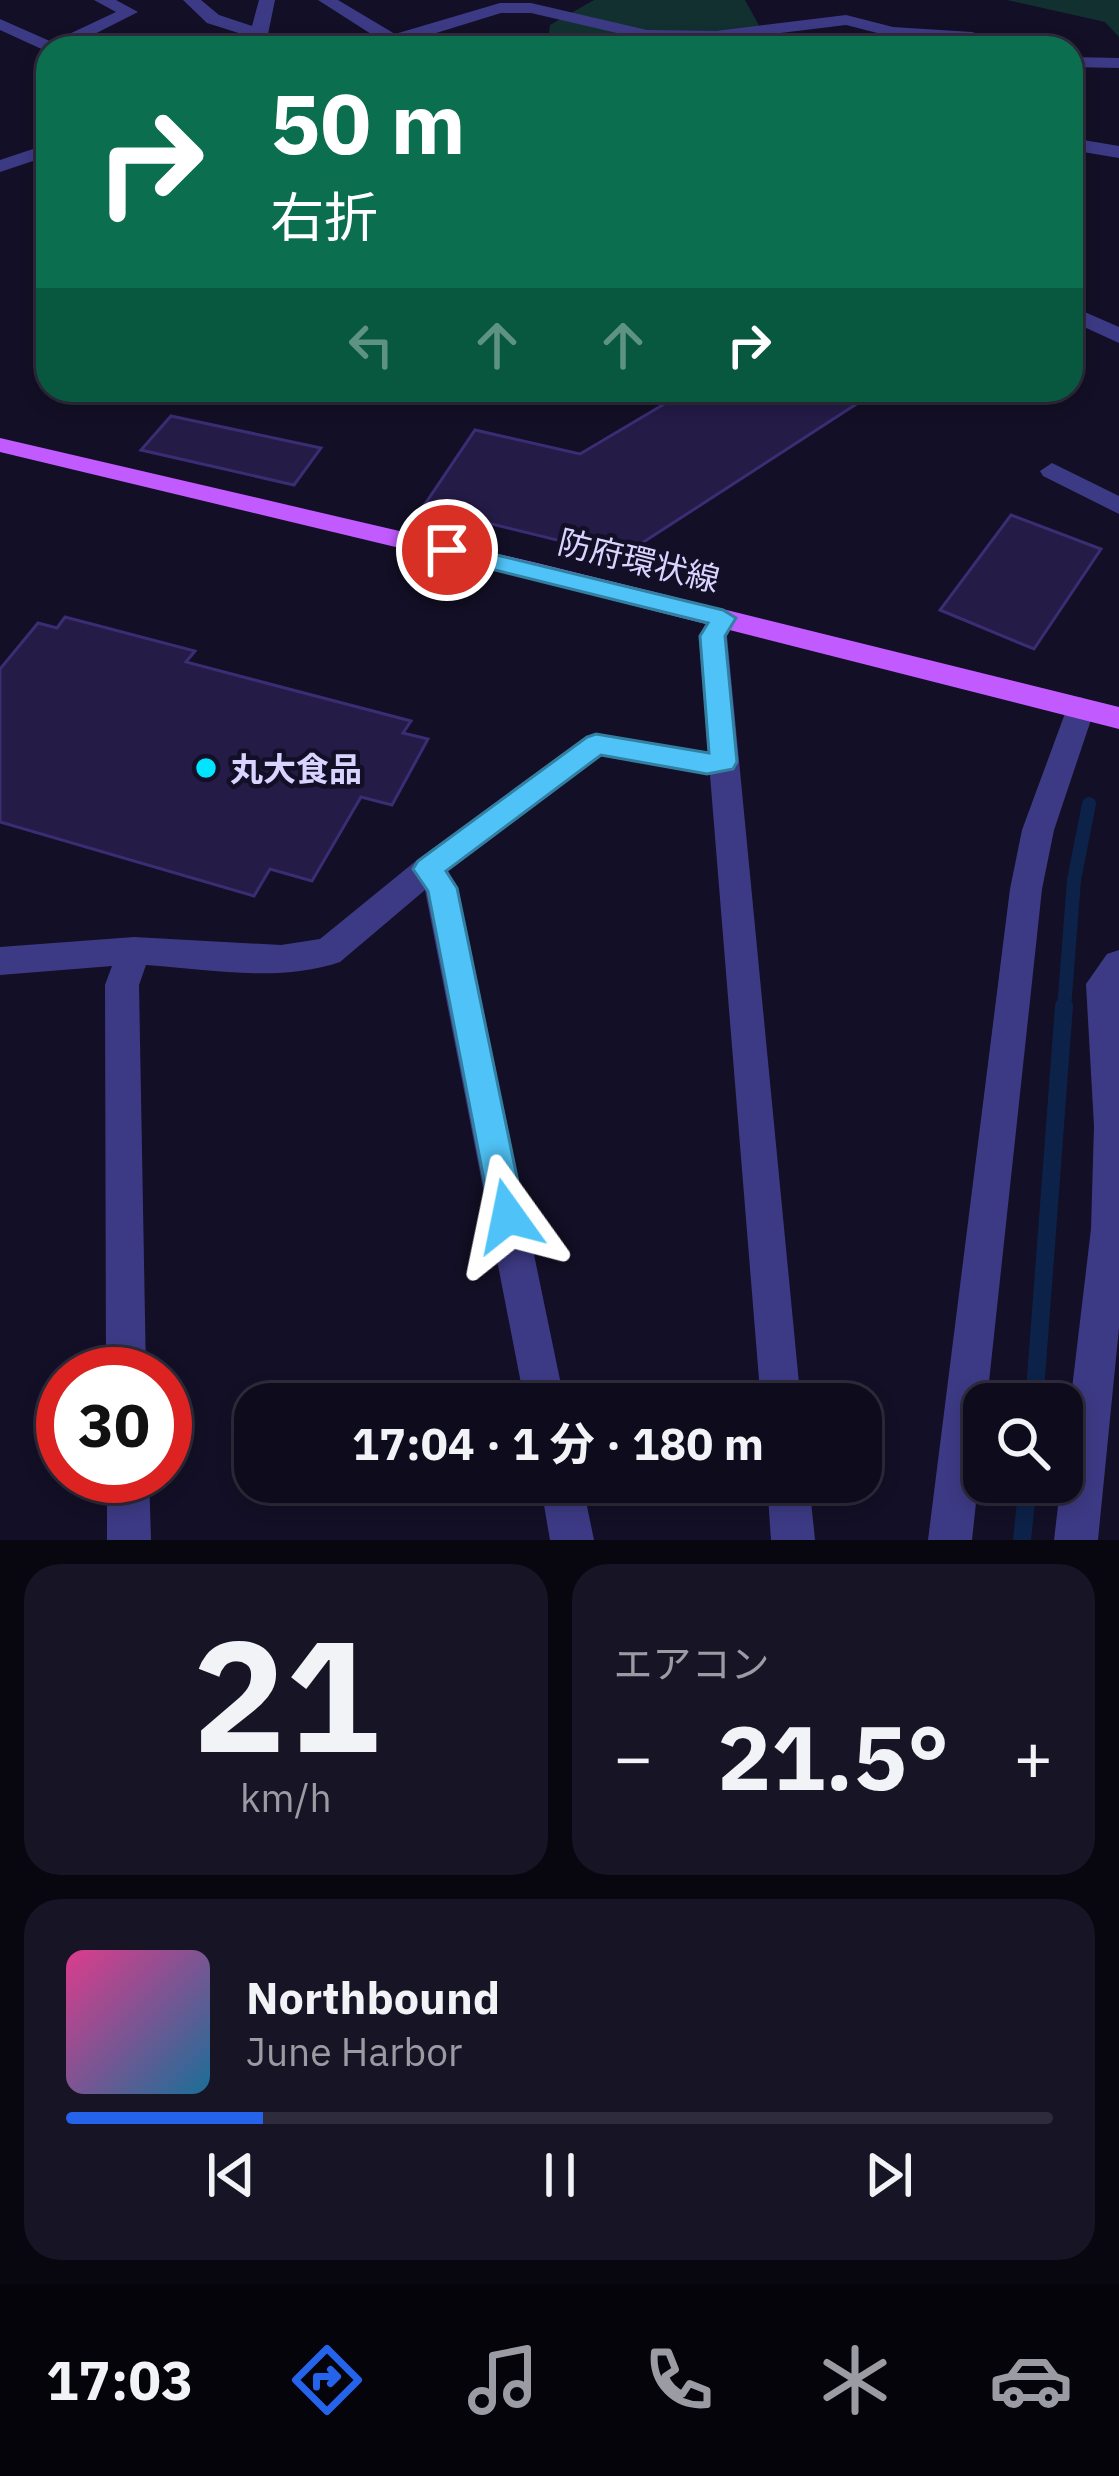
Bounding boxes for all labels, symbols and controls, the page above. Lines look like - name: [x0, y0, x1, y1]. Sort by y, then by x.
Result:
- text: 50 m: [270, 68, 466, 177]
- icon: right: [72, 84, 228, 240]
- text: 右折: [270, 182, 378, 252]
- icon: left: [338, 312, 404, 378]
- icon: ahead: [464, 312, 530, 378]
- icon: ahead: [590, 312, 656, 378]
- icon: right: [716, 312, 782, 378]
- pin: [396, 499, 498, 601]
- icon: arrive: [414, 517, 480, 583]
- street label: 防府環状線: [554, 519, 724, 601]
- place label: 丸大食品: [230, 747, 362, 790]
- marker: 丸大食品: [193, 755, 219, 781]
- position arrow: [445, 1153, 571, 1279]
- speed limit sign: 30: [36, 1347, 192, 1503]
- map controls: [963, 1383, 1083, 1503]
- button: search: [963, 1383, 1083, 1503]
- text: 17:04 · 1 分 · 180 m: [352, 1414, 764, 1472]
- text: 21: [192, 1592, 379, 1795]
- text: エアコン: [614, 1638, 770, 1689]
- text: 21.5°: [717, 1698, 949, 1815]
- text: −: [614, 1713, 653, 1799]
- text: +: [1013, 1713, 1053, 1799]
- text: km/h: [240, 1772, 332, 1823]
- text: Northbound: [246, 1968, 500, 2026]
- text: June Harbor: [246, 2026, 462, 2077]
- icon: previous: [198, 2142, 264, 2208]
- icon: pause: [527, 2142, 593, 2208]
- icon: next: [856, 2142, 922, 2208]
- icon: directions: [285, 2338, 369, 2422]
- icon: music: [461, 2338, 545, 2422]
- icon: phone: [637, 2338, 721, 2422]
- icon: climate: [813, 2338, 897, 2422]
- icon: car: [989, 2338, 1073, 2422]
- text: 17:03: [46, 2345, 193, 2415]

